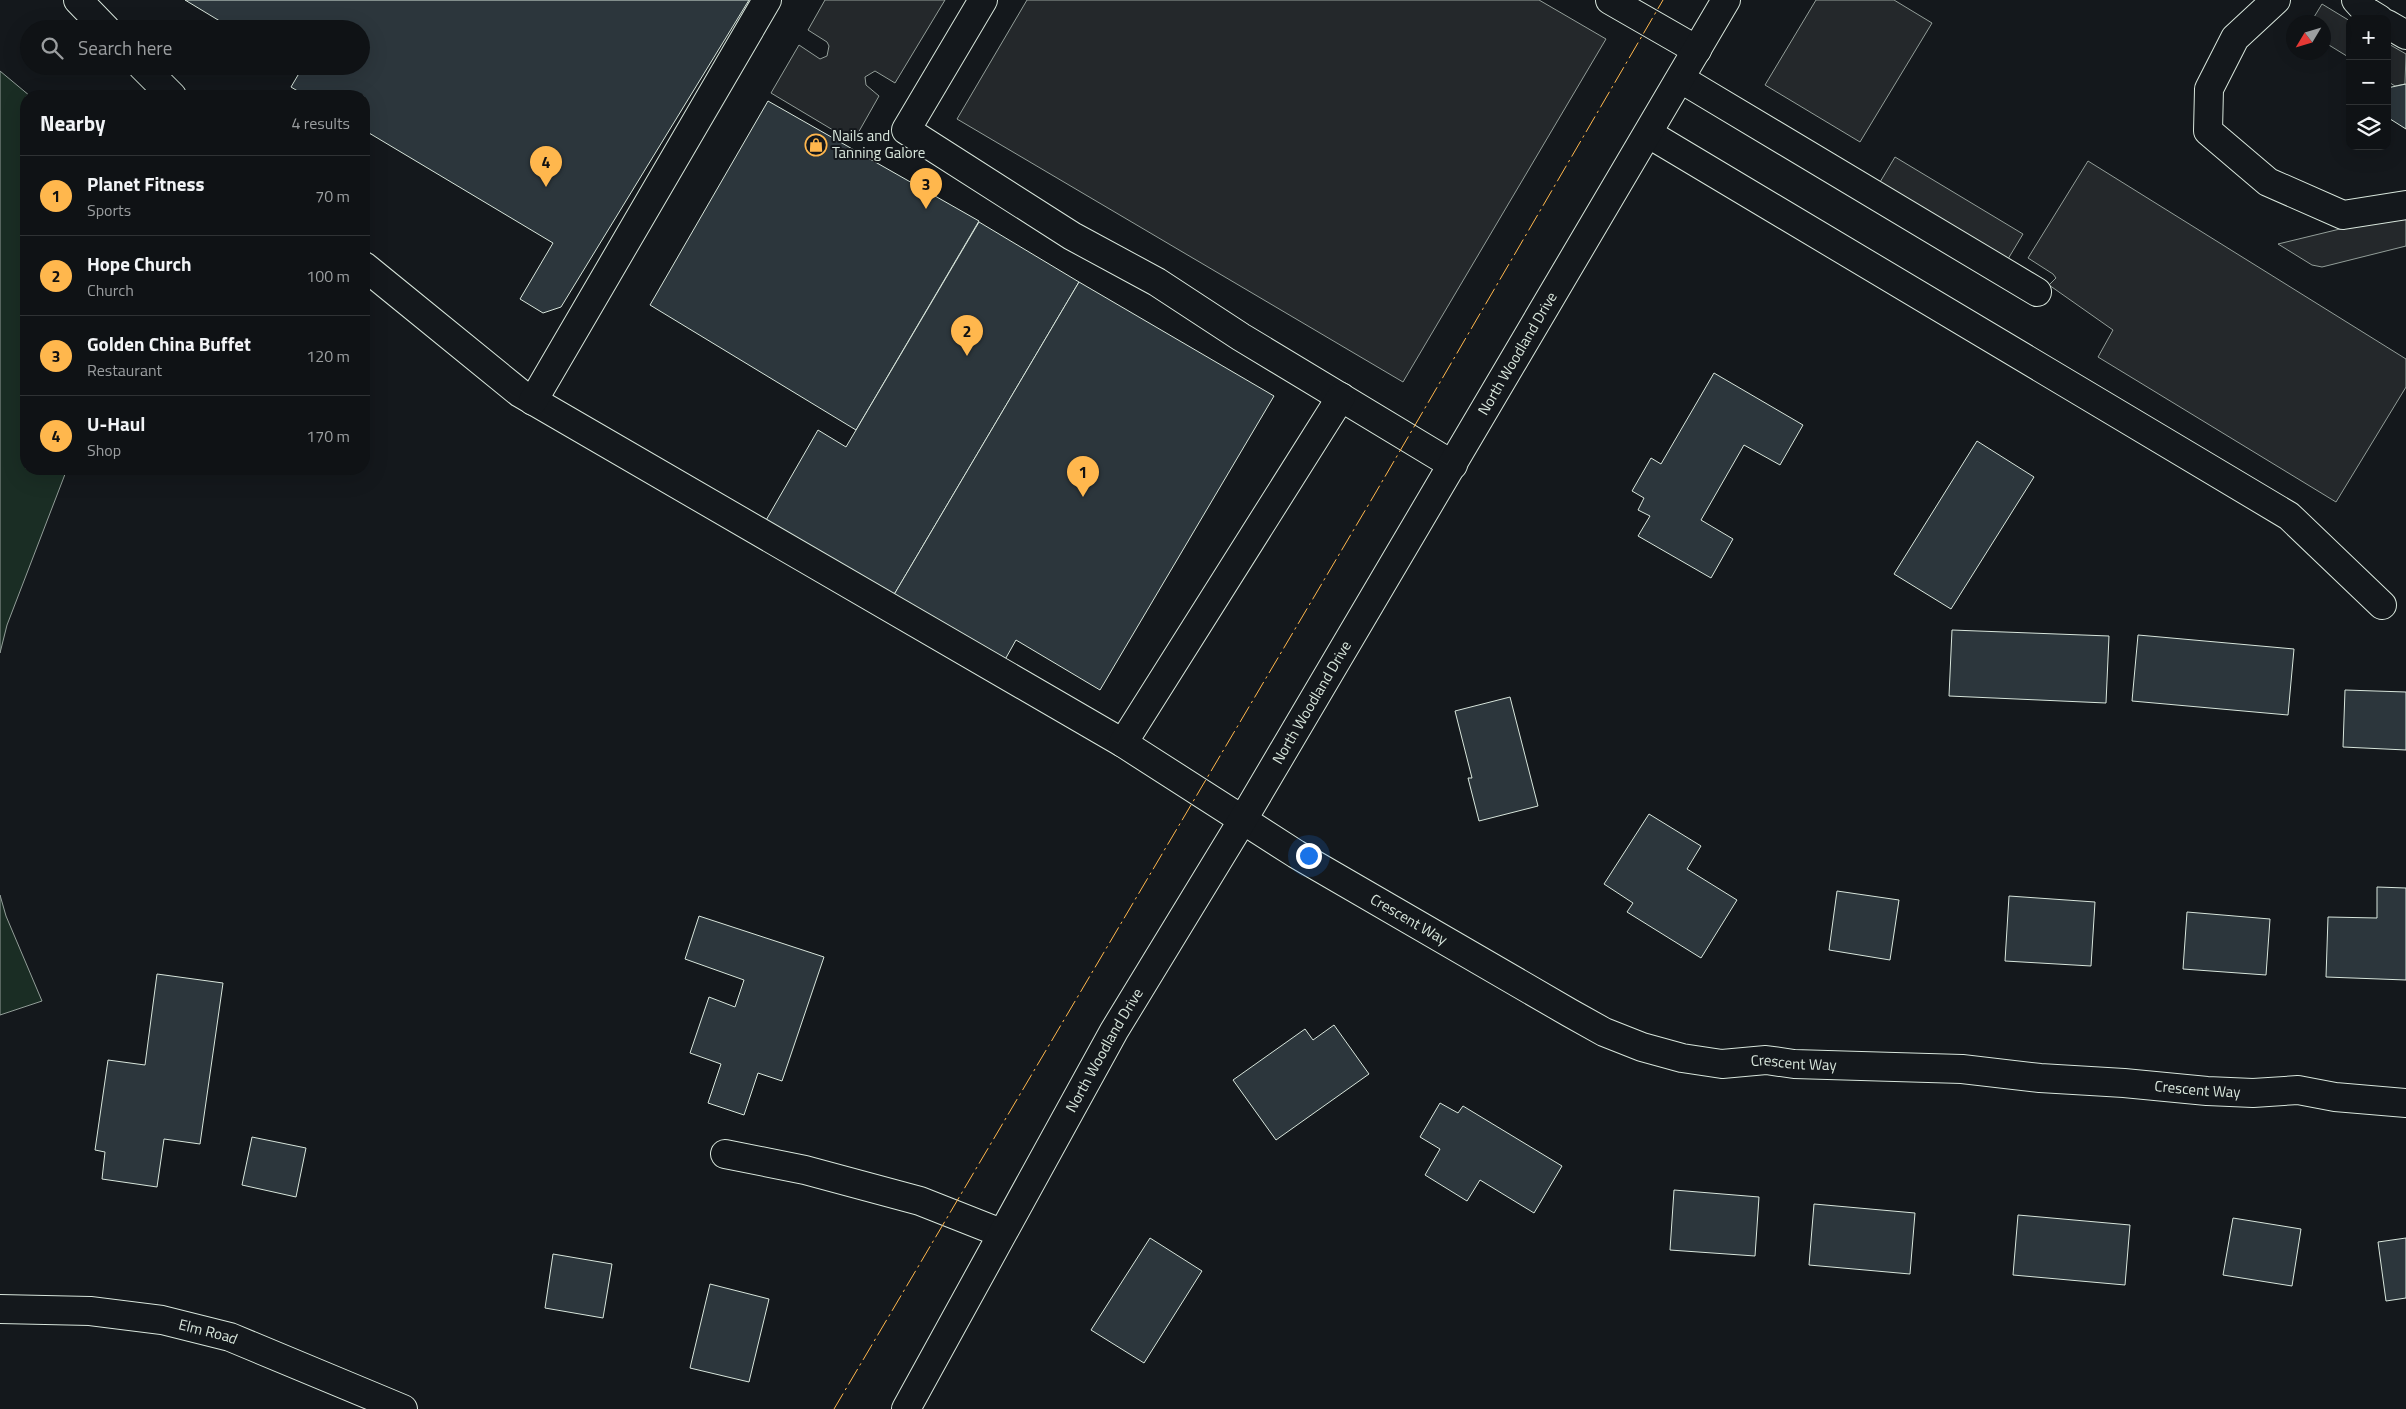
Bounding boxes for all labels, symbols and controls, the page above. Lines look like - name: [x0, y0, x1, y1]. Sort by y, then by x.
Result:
- north arrow: [2286, 15, 2331, 60]
- map controls: [2346, 15, 2391, 150]
- button: +: [2346, 15, 2391, 60]
- search box: [20, 20, 370, 75]
- text: Search here: [78, 33, 172, 62]
- icon: search: [38, 34, 66, 62]
- button: −: [2346, 60, 2391, 105]
- button: layers: [2346, 105, 2391, 150]
- text: Nearby: [40, 107, 105, 139]
- text: 4 results: [291, 111, 350, 135]
- place label: Nails and Tanning Galore: [832, 124, 925, 164]
- shop icon: Nails and Tanning Galore: [804, 133, 828, 157]
- pin: 4: [530, 146, 562, 187]
- pin: 3: [910, 168, 942, 209]
- text: Planet Fitness: [87, 169, 204, 198]
- text: 1: [52, 184, 60, 208]
- text: 70 m: [315, 184, 350, 208]
- text: Sports: [87, 198, 131, 222]
- text: Hope Church: [87, 249, 191, 278]
- text: 2: [52, 264, 60, 288]
- text: 100 m: [306, 264, 350, 288]
- text: Church: [87, 278, 134, 302]
- street label: North Woodland Drive: [1472, 287, 1563, 419]
- pin: 2: [951, 315, 983, 356]
- text: Golden China Buffet: [87, 329, 251, 358]
- text: 3: [52, 344, 60, 368]
- text: 120 m: [306, 344, 350, 368]
- text: Restaurant: [87, 358, 162, 382]
- text: U-Haul: [87, 409, 145, 438]
- text: 4: [52, 424, 60, 448]
- text: 170 m: [306, 424, 350, 448]
- text: Shop: [87, 438, 121, 462]
- pin: 1: [1067, 456, 1099, 497]
- street label: North Woodland Drive: [1266, 636, 1357, 768]
- your location: [1296, 843, 1322, 869]
- street label: Crescent Way: [1366, 888, 1452, 951]
- street label: North Woodland Drive: [1059, 983, 1149, 1116]
- street label: Crescent Way: [1750, 1048, 1837, 1076]
- street label: Crescent Way: [2154, 1074, 2241, 1103]
- street label: Elm Road: [176, 1313, 241, 1350]

